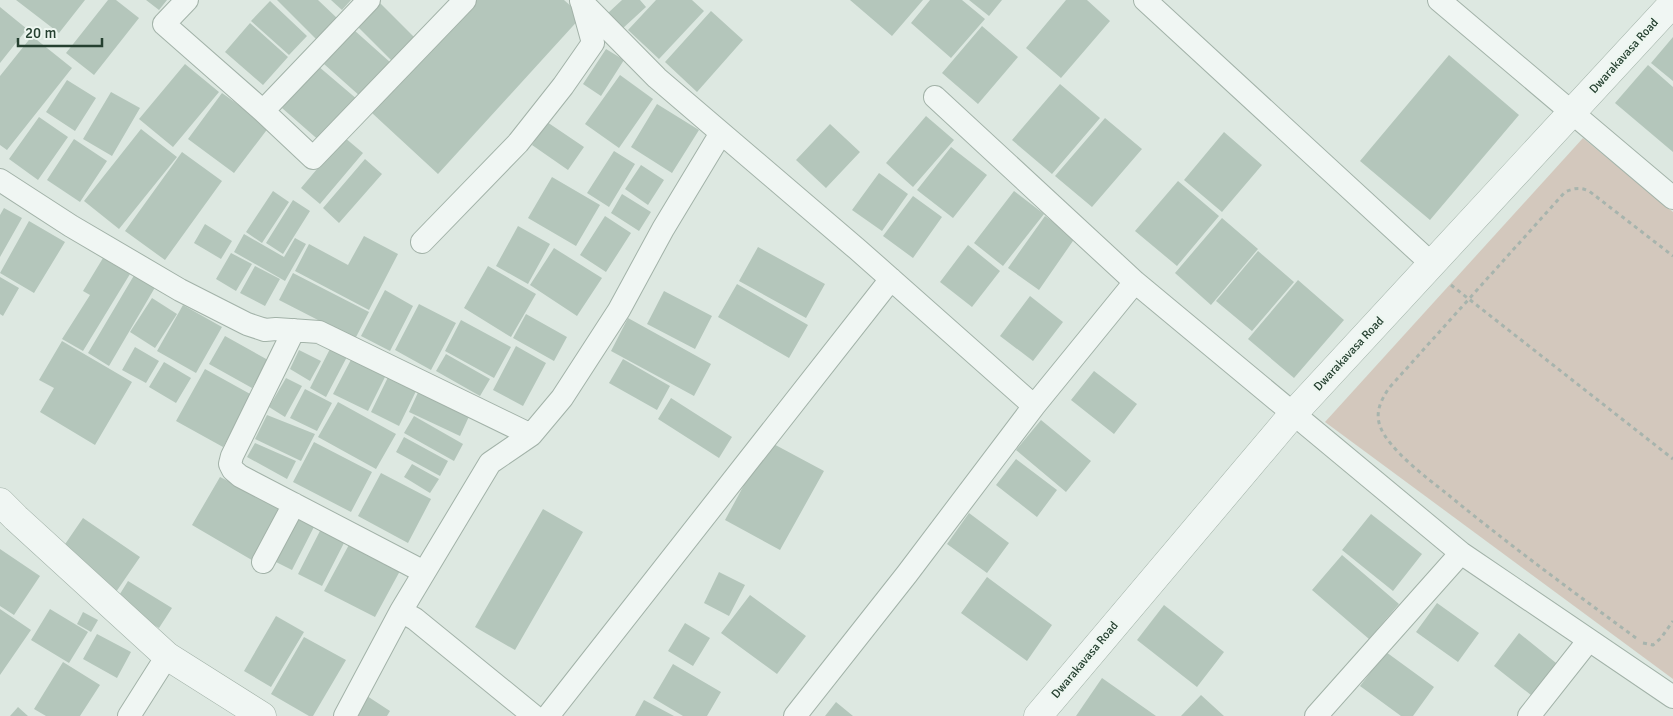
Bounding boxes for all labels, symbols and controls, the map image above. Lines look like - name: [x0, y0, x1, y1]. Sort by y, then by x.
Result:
- scale bar: [18, 15, 101, 47]
- street label: Dwarakavasa Road: [1586, 15, 1662, 97]
- text: 20 m: [25, 24, 56, 42]
- street label: Dwarakavasa Road: [1311, 314, 1387, 394]
- street label: Dwarakavasa Road: [1048, 618, 1122, 702]

